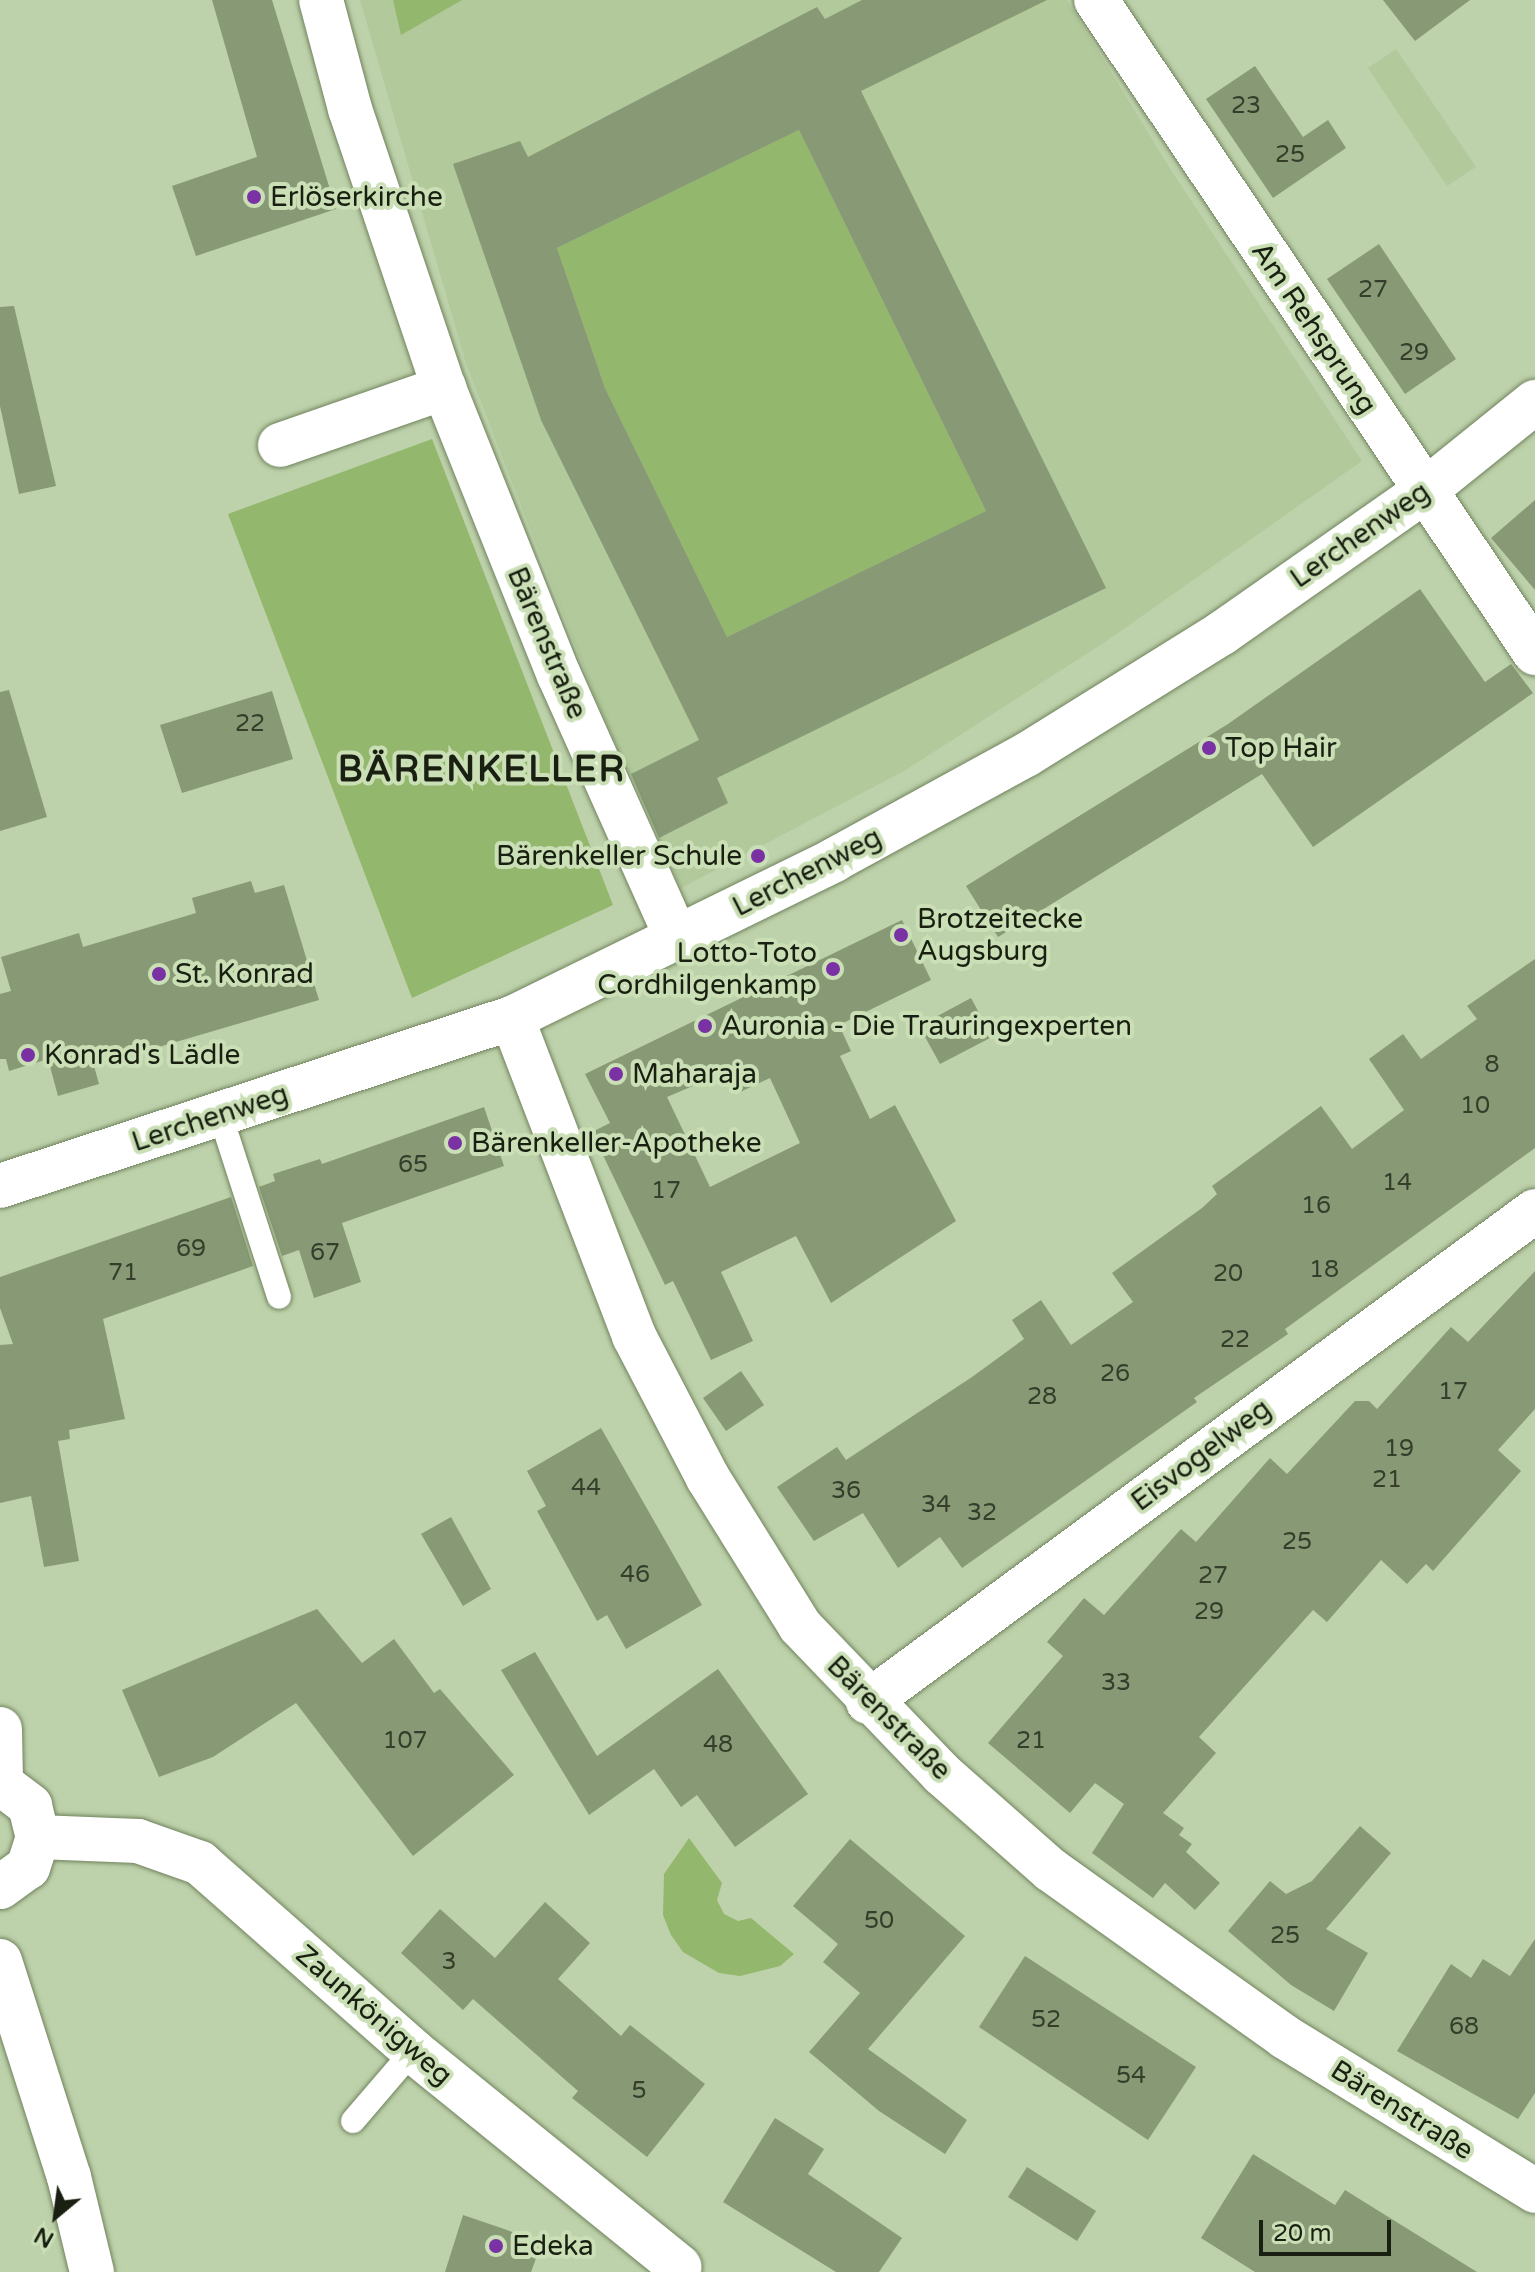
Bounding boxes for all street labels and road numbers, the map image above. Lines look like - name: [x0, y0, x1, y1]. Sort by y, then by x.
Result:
- street label: Am Rehsprung: [1244, 236, 1384, 420]
- street label: Lerchenweg: [1284, 475, 1436, 595]
- street label: Bärenstraße: [500, 562, 594, 724]
- street label: Lerchenweg: [727, 820, 887, 924]
- street label: Lerchenweg: [128, 1077, 292, 1159]
- street label: Eisvogelweg: [1125, 1392, 1277, 1518]
- street label: Bärenstraße: [820, 1649, 958, 1787]
- street label: Zaunkönigweg: [289, 1938, 459, 2092]
- street label: Bärenstraße: [1325, 2053, 1479, 2167]

